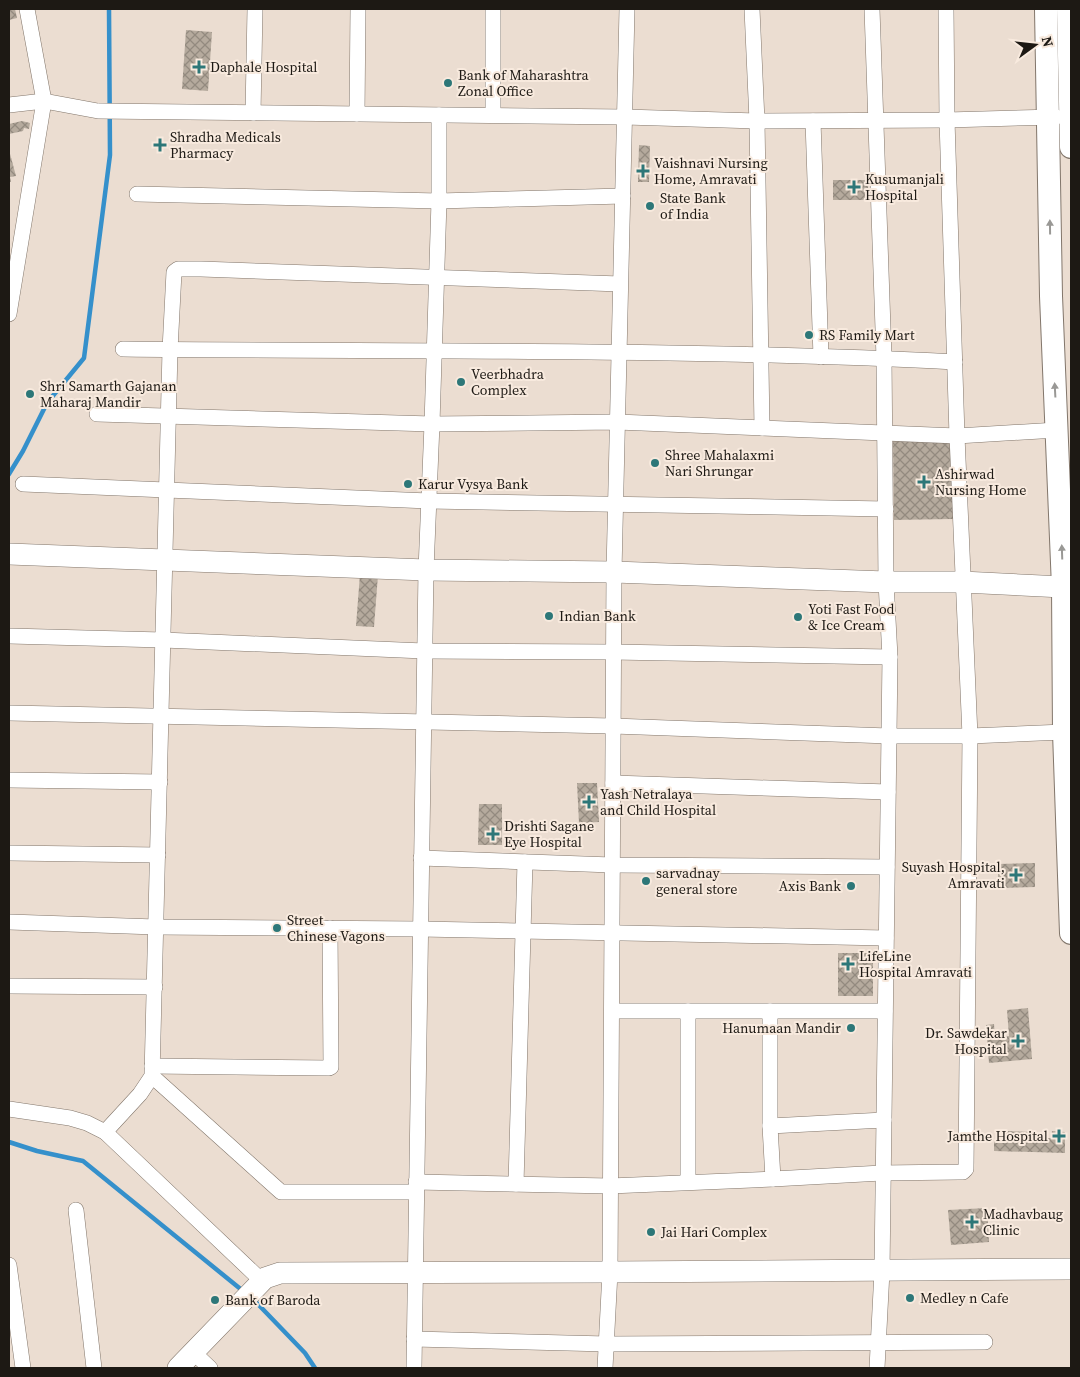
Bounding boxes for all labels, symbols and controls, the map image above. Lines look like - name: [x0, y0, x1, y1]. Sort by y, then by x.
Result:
- north arrow: [1010, 20, 1060, 70]
- text: N: [1037, 34, 1059, 49]
- place label: Daphale Hospital: [210, 57, 317, 77]
- marker: Daphale Hospital: [192, 60, 206, 74]
- place label: Bank of Maharashtra Zonal Office: [458, 65, 590, 101]
- marker: Bank of Maharashtra Zonal Office: [442, 77, 454, 89]
- place label: Shradha Medicals Pharmacy: [170, 127, 281, 163]
- marker: Shradha Medicals Pharmacy: [154, 139, 166, 151]
- place label: Vaishnavi Nursing Home, Amravati: [654, 153, 768, 189]
- marker: Vaishnavi Nursing Home, Amravati: [636, 164, 650, 178]
- place label: Kusumanjali Hospital: [865, 169, 944, 205]
- marker: Kusumanjali Hospital: [847, 180, 861, 194]
- place label: State Bank of India: [660, 188, 726, 224]
- marker: State Bank of India: [644, 200, 656, 212]
- one-way arrow: [1045, 219, 1053, 235]
- place label: RS Family Mart: [819, 325, 915, 345]
- marker: RS Family Mart: [803, 329, 815, 341]
- place label: Veerbhadra Complex: [471, 364, 545, 400]
- place label: Shri Samarth Gajanan Maharaj Mandir: [40, 376, 177, 412]
- marker: Veerbhadra Complex: [455, 376, 467, 388]
- one-way arrow: [1051, 381, 1059, 397]
- marker: Shri Samarth Gajanan Maharaj Mandir: [24, 388, 36, 400]
- place label: Shree Mahalaxmi Nari Shrungar: [665, 445, 774, 481]
- marker: Shree Mahalaxmi Nari Shrungar: [649, 457, 661, 469]
- place label: Ashirwad Nursing Home: [935, 464, 1026, 500]
- place label: Karur Vysya Bank: [418, 474, 528, 494]
- marker: Ashirwad Nursing Home: [917, 475, 931, 489]
- marker: Karur Vysya Bank: [402, 478, 414, 490]
- one-way arrow: [1057, 544, 1065, 560]
- place label: Yoti Fast Food & Ice Cream: [808, 599, 895, 635]
- place label: Indian Bank: [559, 606, 636, 626]
- marker: Indian Bank: [543, 610, 555, 622]
- marker: Yoti Fast Food & Ice Cream: [792, 611, 804, 623]
- place label: Yash Netralaya and Child Hospital: [600, 784, 716, 820]
- marker: Yash Netralaya and Child Hospital: [582, 795, 596, 809]
- place label: Drishti Sagane Eye Hospital: [504, 816, 594, 852]
- marker: Drishti Sagane Eye Hospital: [486, 827, 500, 841]
- place label: Suyash Hospital, Amravati: [902, 857, 1005, 893]
- place label: sarvadnay general store: [656, 863, 737, 899]
- marker: Suyash Hospital, Amravati: [1009, 868, 1023, 882]
- marker: sarvadnay general store: [640, 875, 652, 887]
- place label: Axis Bank: [779, 876, 841, 896]
- marker: Axis Bank: [845, 880, 857, 892]
- place label: Street Chinese Vagons: [287, 910, 385, 946]
- marker: Street Chinese Vagons: [271, 922, 283, 934]
- place label: LifeLine Hospital Amravati: [859, 946, 972, 982]
- marker: LifeLine Hospital Amravati: [841, 957, 855, 971]
- place label: Hanumaan Mandir: [722, 1018, 841, 1038]
- marker: Hanumaan Mandir: [845, 1022, 857, 1034]
- place label: Dr. Sawdekar Hospital: [925, 1023, 1007, 1059]
- marker: Dr. Sawdekar Hospital: [1011, 1034, 1025, 1048]
- place label: Jamthe Hospital: [947, 1126, 1048, 1146]
- marker: Jamthe Hospital: [1052, 1129, 1066, 1143]
- place label: Madhavbaug Clinic: [983, 1204, 1063, 1240]
- marker: Madhavbaug Clinic: [965, 1215, 979, 1229]
- place label: Jai Hari Complex: [660, 1222, 768, 1242]
- marker: Jai Hari Complex: [645, 1226, 657, 1238]
- place label: Medley n Cafe: [920, 1288, 1009, 1308]
- place label: Bank of Baroda: [225, 1290, 321, 1310]
- marker: Medley n Cafe: [904, 1292, 916, 1304]
- marker: Bank of Baroda: [209, 1294, 221, 1306]

